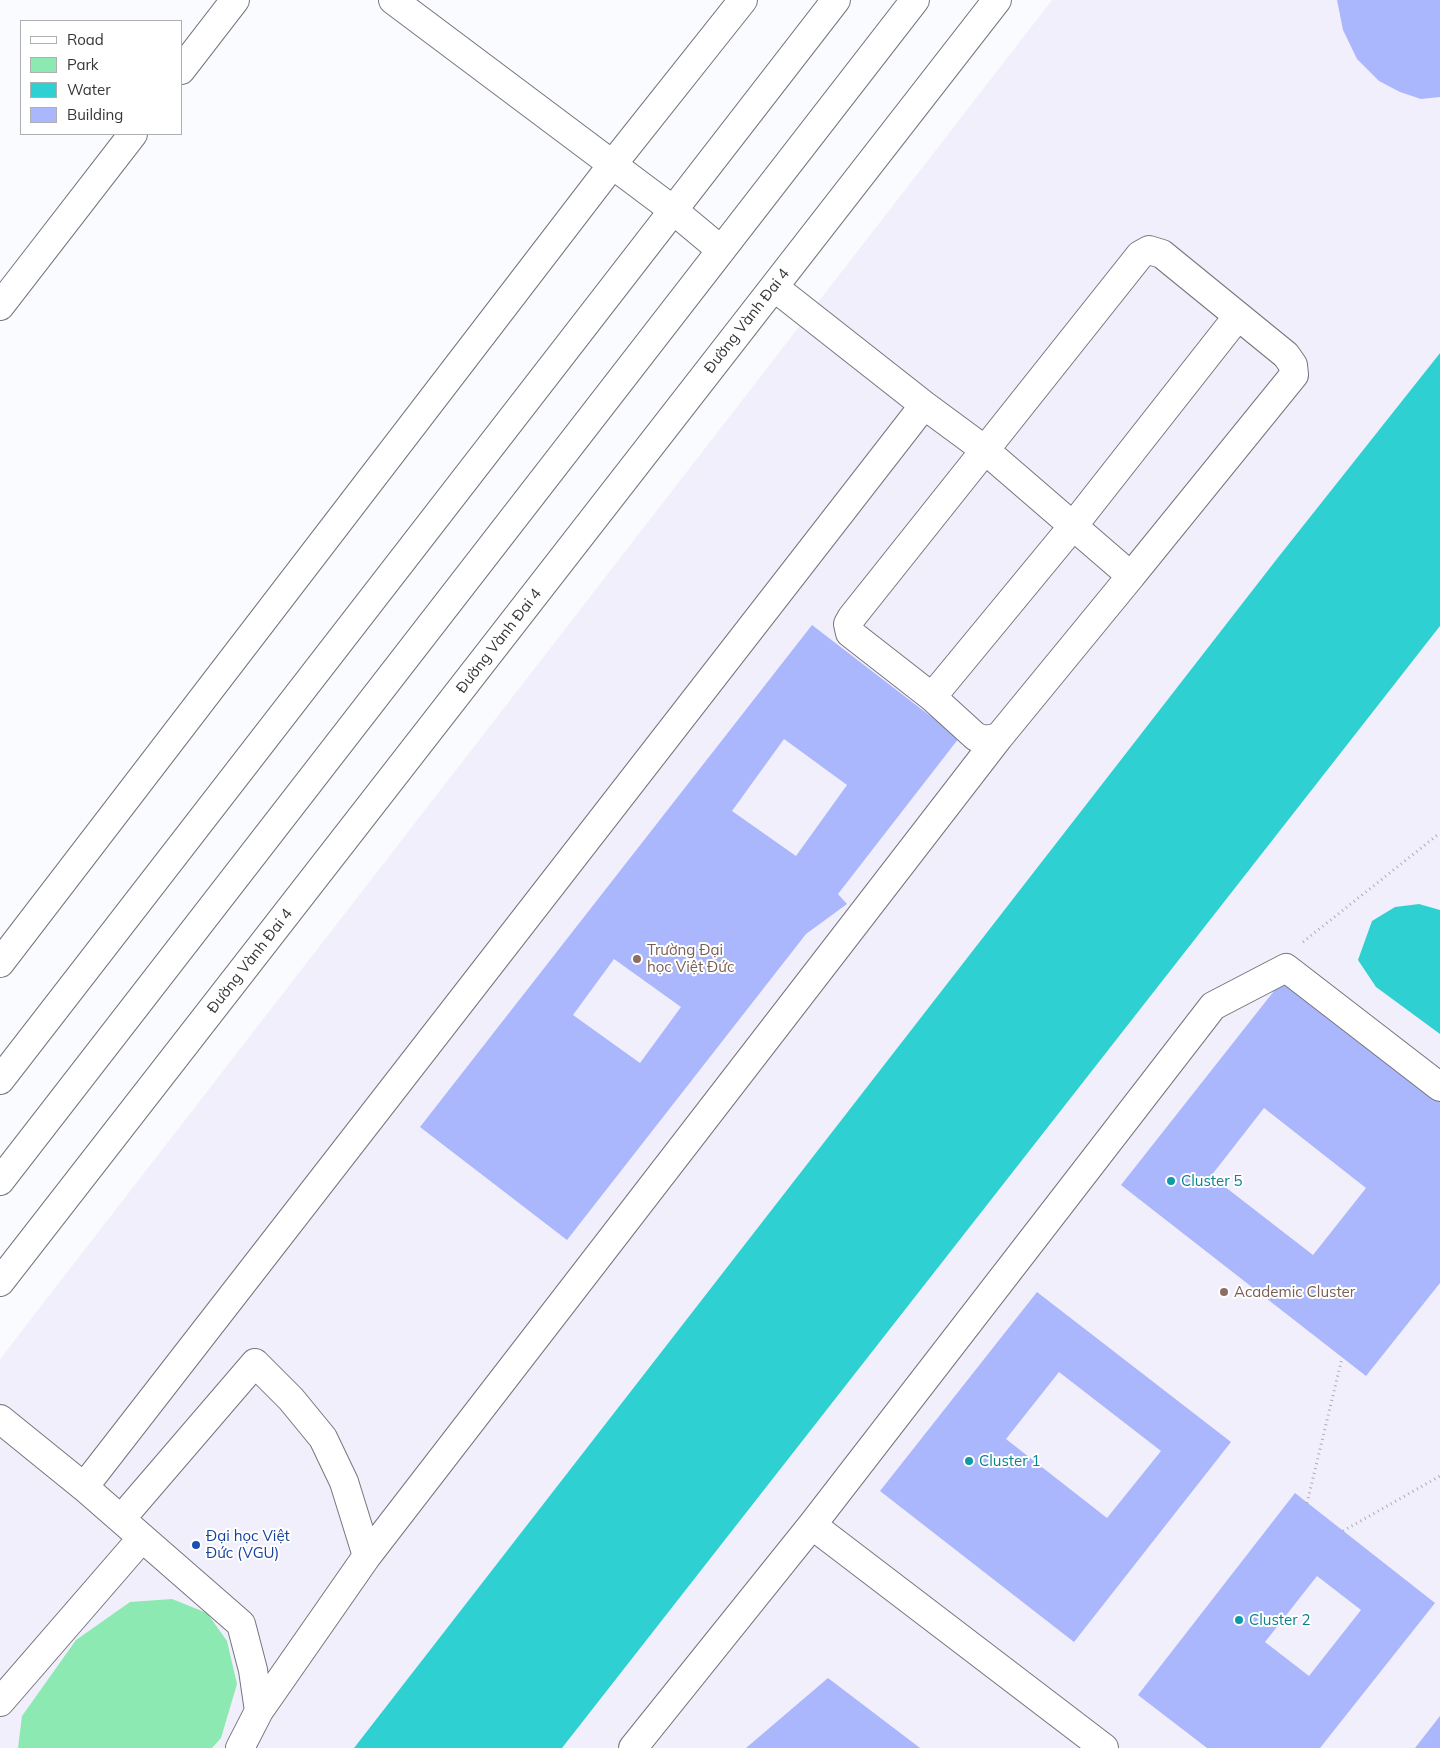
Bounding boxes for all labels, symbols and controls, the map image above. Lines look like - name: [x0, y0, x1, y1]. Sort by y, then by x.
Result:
- legend: [20, 20, 182, 135]
- text: Road: [67, 30, 104, 49]
- text: Park: [67, 55, 99, 74]
- text: Water: [67, 80, 111, 99]
- text: Building: [67, 105, 123, 124]
- street label: Đường Vành Đai 4: [701, 265, 793, 377]
- street label: Đường Vành Đai 4: [453, 585, 545, 697]
- street label: Đường Vành Đai 4: [204, 905, 296, 1017]
- place label: Trường Đại học Việt Đức: [647, 941, 734, 976]
- marker: Trường Đại học Việt Đức: [631, 953, 643, 965]
- place label: Cluster 5: [1181, 1172, 1243, 1190]
- marker: Cluster 5: [1165, 1175, 1177, 1187]
- place label: Academic Cluster: [1234, 1283, 1355, 1301]
- marker: Academic Cluster: [1218, 1286, 1230, 1298]
- place label: Cluster 1: [979, 1452, 1041, 1470]
- marker: Cluster 1: [963, 1455, 975, 1467]
- place label: Đại học Việt Đức (VGU): [206, 1527, 290, 1562]
- marker: Đại học Việt Đức (VGU): [190, 1539, 202, 1551]
- place label: Cluster 2: [1249, 1611, 1311, 1629]
- marker: Cluster 2: [1233, 1614, 1245, 1626]

